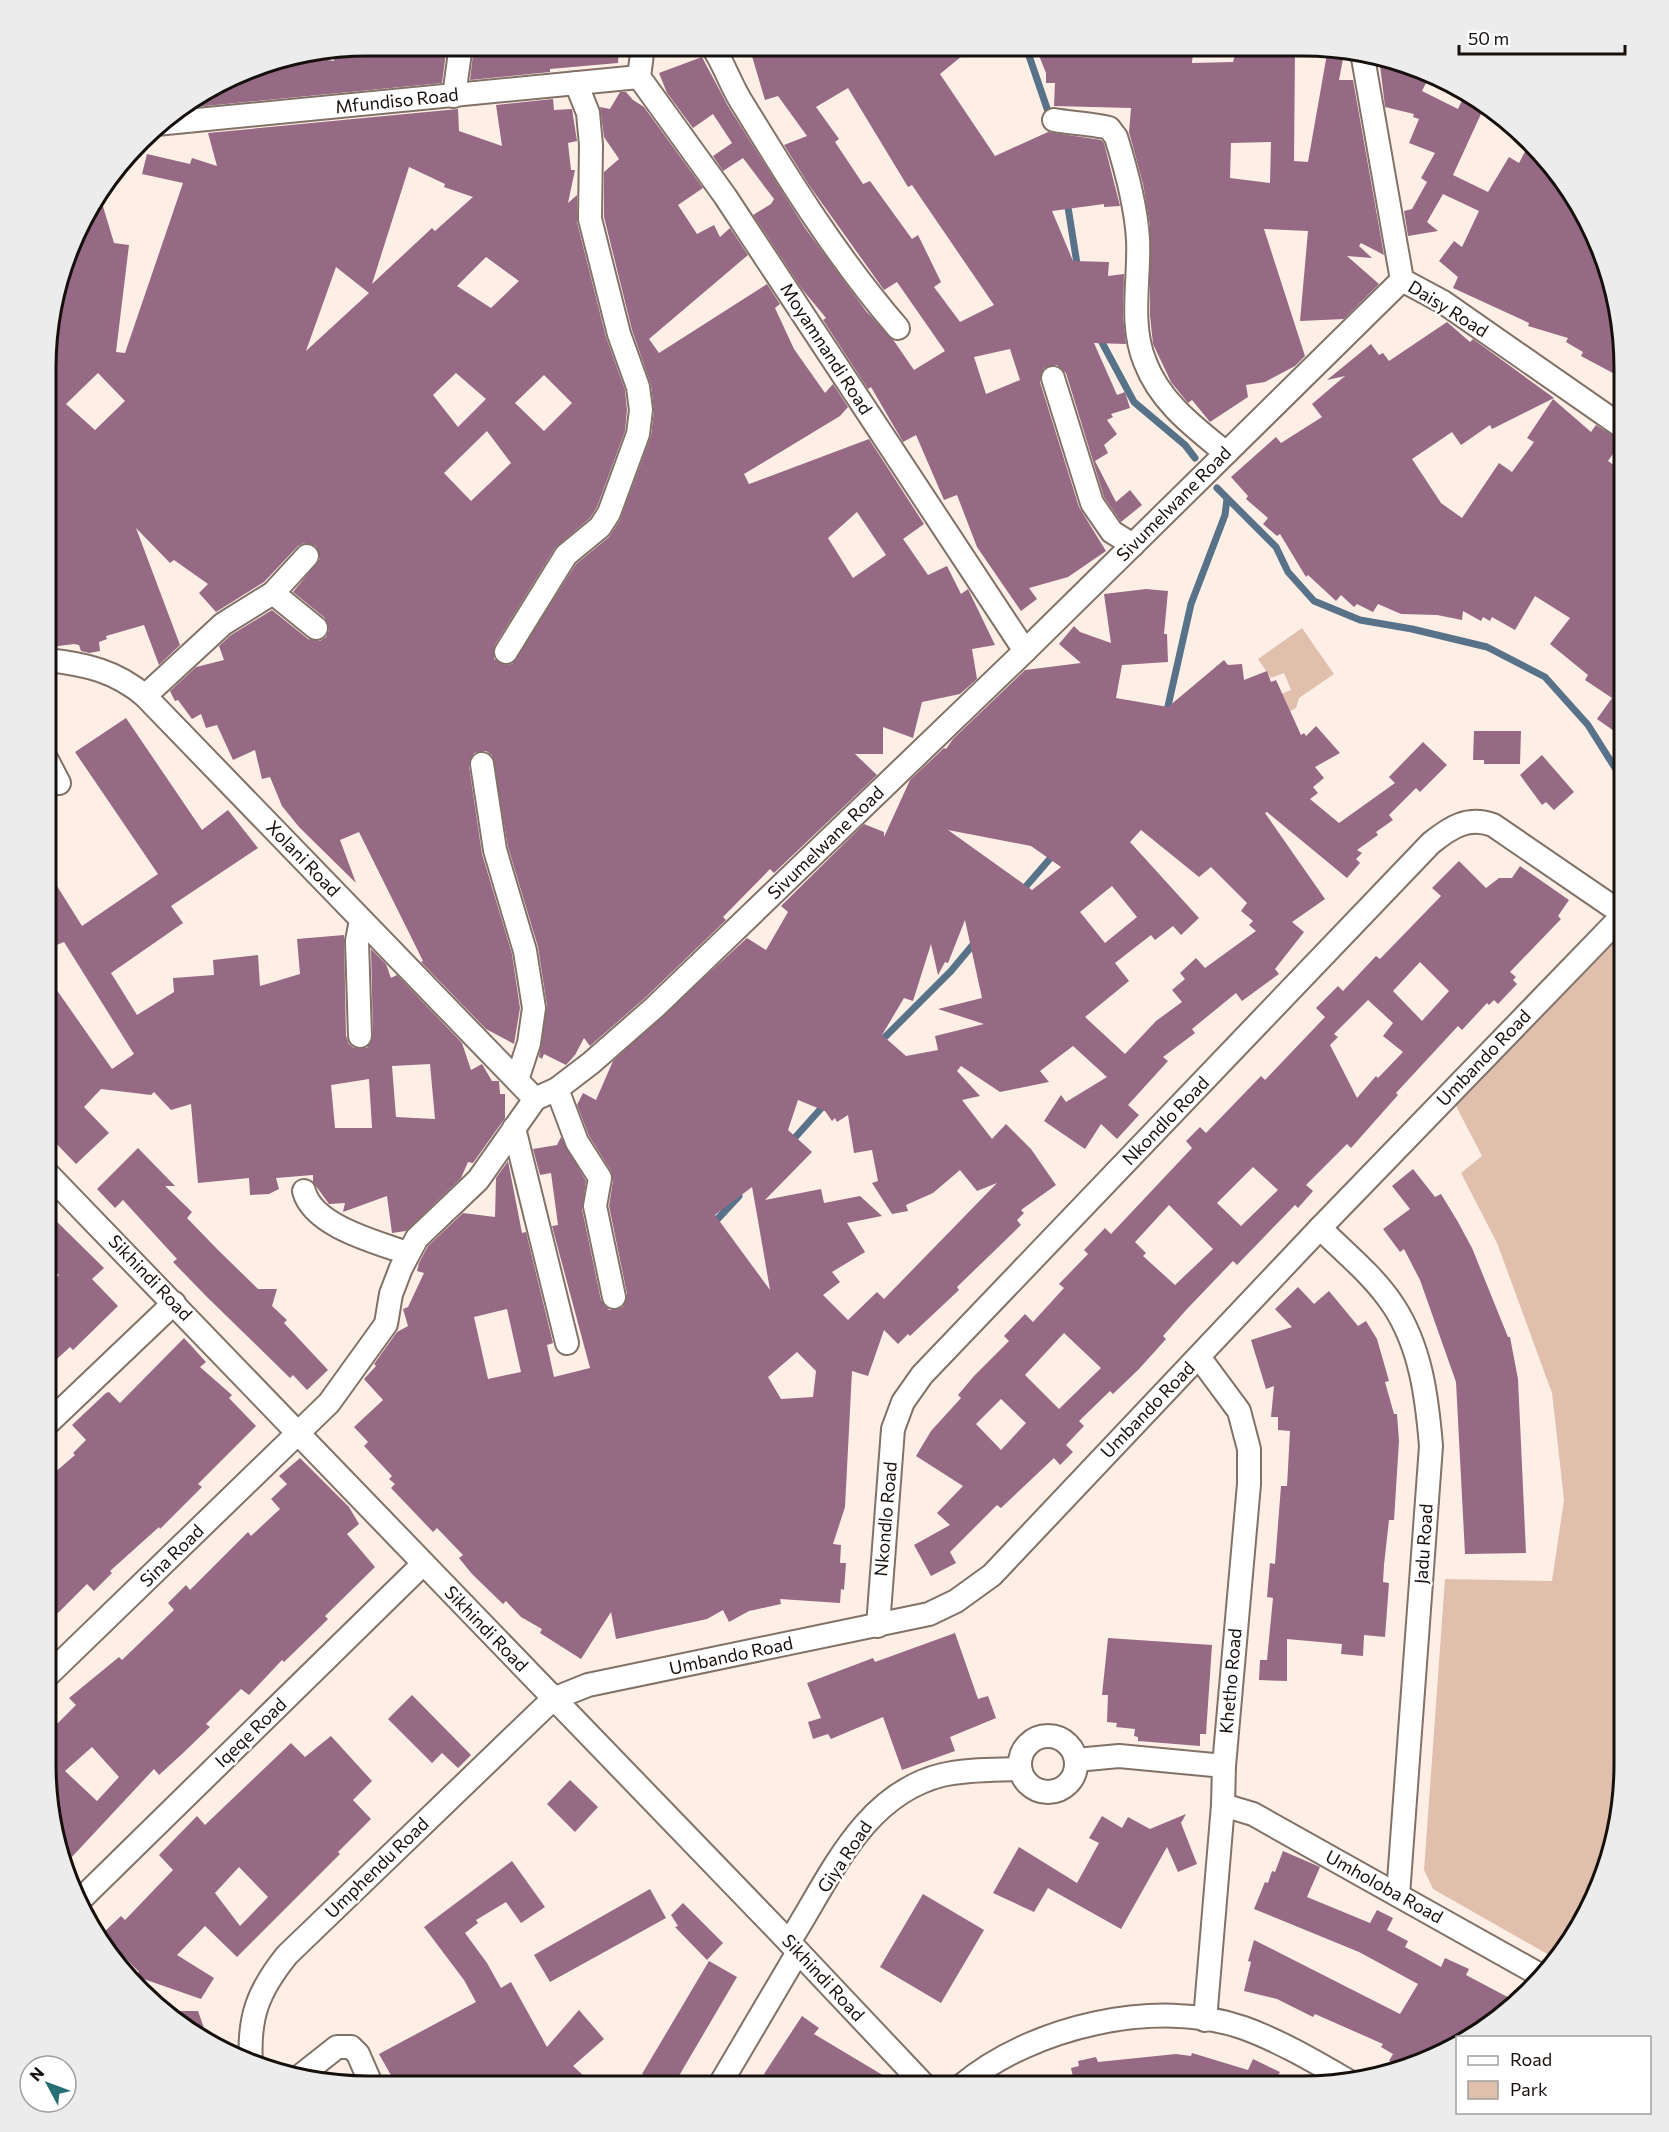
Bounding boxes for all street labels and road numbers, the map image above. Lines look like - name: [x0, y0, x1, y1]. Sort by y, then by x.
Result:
- street label: Mfundiso Road: [334, 83, 460, 117]
- street label: Daisy Road: [1404, 275, 1493, 341]
- street label: Moyamnandi Road: [776, 279, 878, 418]
- street label: Sivumelwane Road: [1111, 441, 1235, 565]
- street label: Sivumelwane Road: [763, 781, 888, 903]
- street label: Xolani Road: [262, 816, 345, 901]
- street label: Umbando Road: [1432, 1004, 1535, 1110]
- street label: Nkondlo Road: [1117, 1071, 1213, 1169]
- street label: Sikhindi Road: [104, 1230, 197, 1325]
- street label: Umbando Road: [1096, 1356, 1199, 1462]
- street label: Nkondlo Road: [869, 1461, 901, 1577]
- street label: Jadu Road: [1409, 1503, 1437, 1585]
- street label: Sina Road: [135, 1519, 208, 1591]
- street label: Sikhindi Road: [440, 1581, 533, 1676]
- street label: Khetho Road: [1214, 1627, 1246, 1735]
- street label: Umbando Road: [667, 1631, 795, 1679]
- street label: Iqeqe Road: [210, 1693, 291, 1772]
- street label: Umphendu Road: [320, 1812, 433, 1922]
- street label: Giya Road: [812, 1816, 876, 1897]
- street label: Umholoba Road: [1322, 1845, 1447, 1927]
- street label: Sikhindi Road: [778, 1929, 870, 2025]

